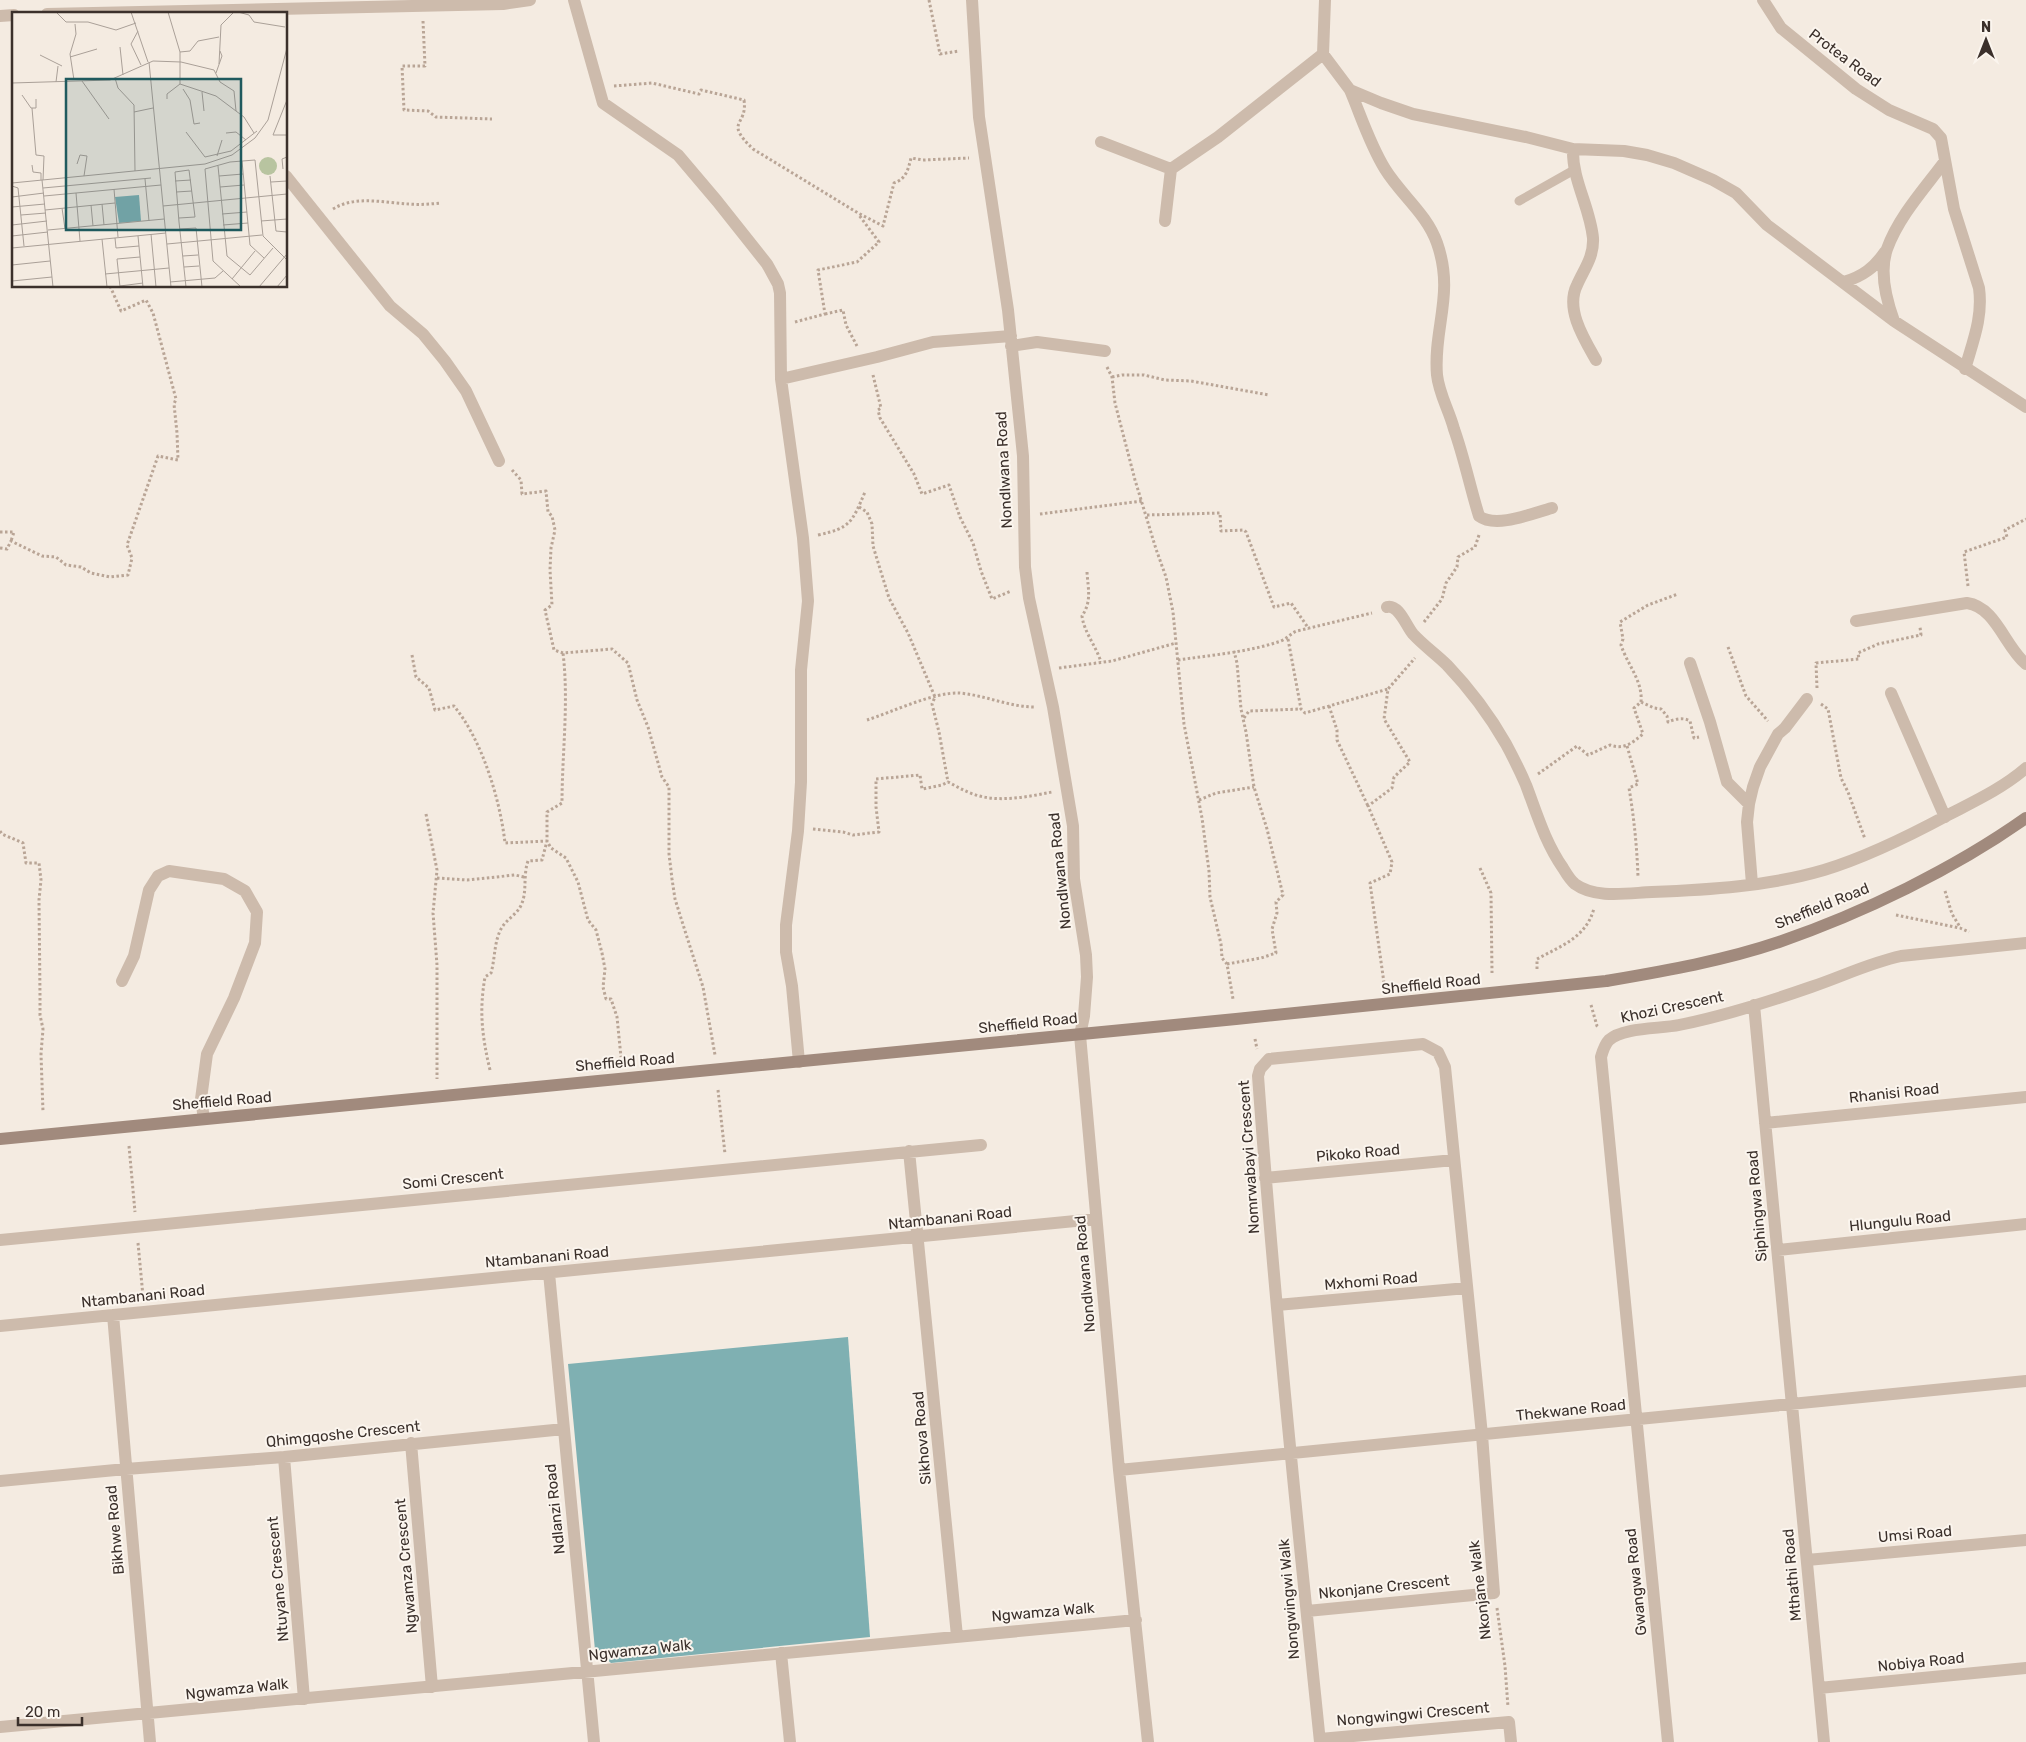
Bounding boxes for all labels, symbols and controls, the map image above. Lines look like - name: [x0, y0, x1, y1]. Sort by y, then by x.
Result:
- inset map: [12, 12, 288, 288]
- north arrow: [1961, 15, 2011, 65]
- text: N: [1981, 19, 1991, 36]
- street label: Protea Road: [1805, 25, 1885, 91]
- street label: Nondlwana Road: [992, 411, 1016, 529]
- street label: Nondlwana Road: [1045, 812, 1075, 930]
- street label: Sheffield Road: [1772, 879, 1872, 933]
- street label: Sheffield Road: [1380, 970, 1482, 998]
- street label: Khozi Crescent: [1619, 987, 1725, 1027]
- street label: Sheffield Road: [977, 1009, 1079, 1037]
- street label: Sheffield Road: [574, 1049, 676, 1075]
- street label: Nomrwabayi Crescent: [1235, 1079, 1263, 1234]
- street label: Rhanisi Road: [1848, 1079, 1940, 1107]
- street label: Sheffield Road: [171, 1088, 273, 1114]
- street label: Pikoko Road: [1315, 1140, 1401, 1166]
- street label: Siphingwa Road: [1743, 1149, 1771, 1263]
- street label: Somi Crescent: [401, 1165, 505, 1193]
- street label: Ntambanani Road: [887, 1203, 1013, 1233]
- street label: Hlungulu Road: [1848, 1207, 1952, 1235]
- street label: Nondlwana Road: [1071, 1215, 1099, 1333]
- street label: Ntambanani Road: [484, 1243, 610, 1271]
- street label: Mxhomi Road: [1323, 1268, 1419, 1294]
- street label: Ntambanani Road: [80, 1281, 206, 1311]
- street label: Sikhova Road: [909, 1391, 935, 1485]
- street label: Thekwane Road: [1515, 1395, 1627, 1425]
- street label: Qhimgqoshe Crescent: [265, 1417, 421, 1451]
- street label: Ndlanzi Road: [541, 1463, 569, 1555]
- street label: Bikhwe Road: [102, 1484, 128, 1576]
- street label: Ngwamza Crescent: [391, 1498, 421, 1634]
- street label: Ntuyane Crescent: [264, 1515, 292, 1642]
- street label: Umsi Road: [1877, 1522, 1953, 1546]
- street label: Gwangwa Road: [1621, 1528, 1651, 1636]
- street label: Mthathi Road: [1779, 1528, 1805, 1622]
- street label: Nongwingwi Walk: [1275, 1538, 1303, 1660]
- street label: Nkonjane Walk: [1465, 1539, 1495, 1641]
- street label: Nkonjane Crescent: [1317, 1571, 1451, 1603]
- street label: Ngwamza Walk: [991, 1599, 1096, 1625]
- street label: Ngwamza Walk: [588, 1636, 693, 1664]
- street label: Nobiya Road: [1877, 1648, 1965, 1676]
- street label: Ngwamza Walk: [185, 1675, 290, 1703]
- scale bar: [18, 1694, 81, 1726]
- street label: Nongwingwi Crescent: [1336, 1698, 1490, 1730]
- text: 20 m: [25, 1703, 60, 1721]

